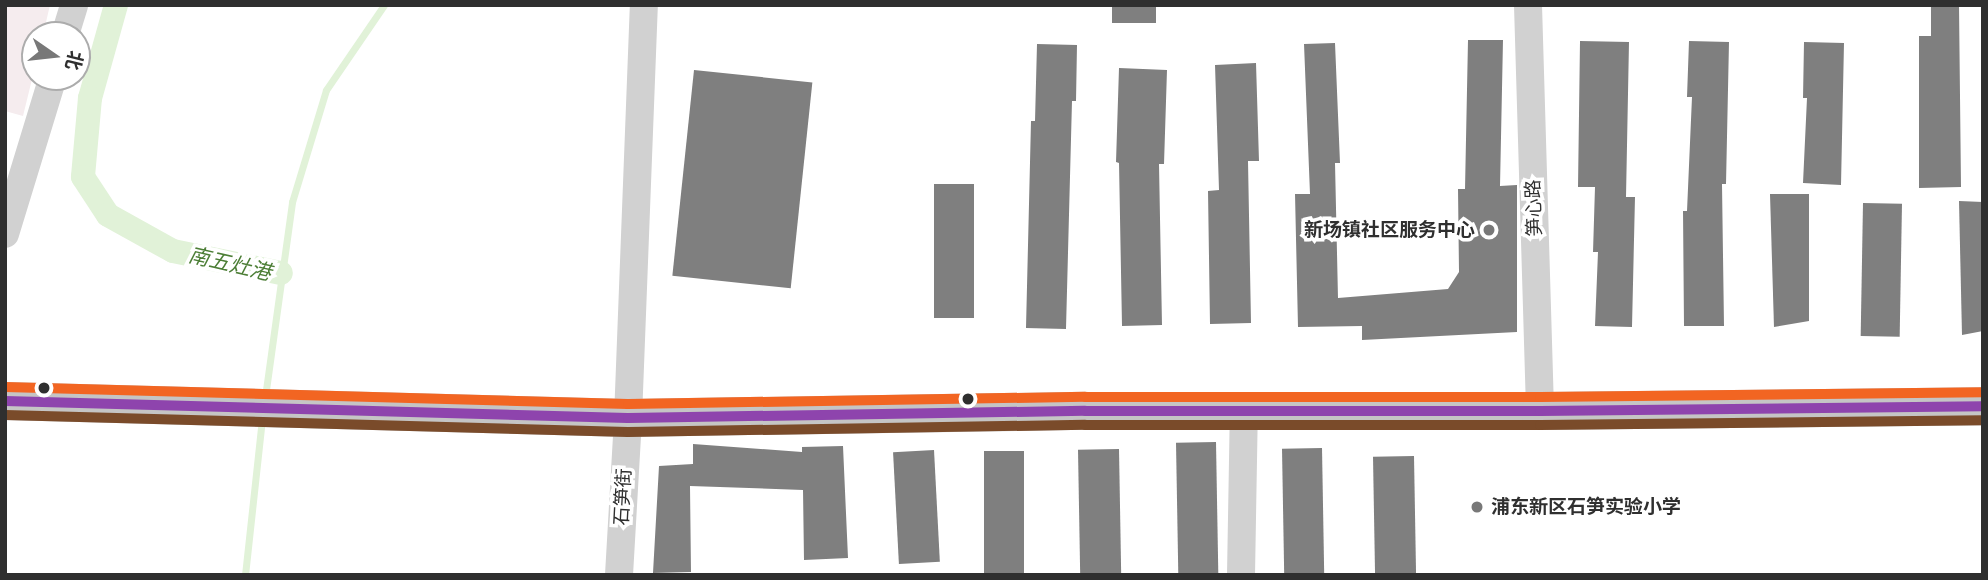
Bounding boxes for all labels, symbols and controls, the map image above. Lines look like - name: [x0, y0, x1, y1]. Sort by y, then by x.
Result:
- north arrow: [21, 21, 91, 91]
- text: 北: [60, 48, 89, 73]
- street label: 笋心路: [1522, 179, 1546, 237]
- place label: 新场镇社区服务中心: [1304, 219, 1475, 241]
- marker: 新场镇社区服务中心: [1481, 222, 1497, 238]
- water label: 南五灶港: [186, 241, 274, 285]
- unlabelled marker: [37, 381, 51, 395]
- unlabelled marker: [961, 392, 975, 406]
- street label: 石笋街: [610, 468, 636, 526]
- place label: 浦东新区石笋实验小学: [1491, 496, 1681, 518]
- marker: 浦东新区石笋实验小学: [1469, 499, 1485, 515]

